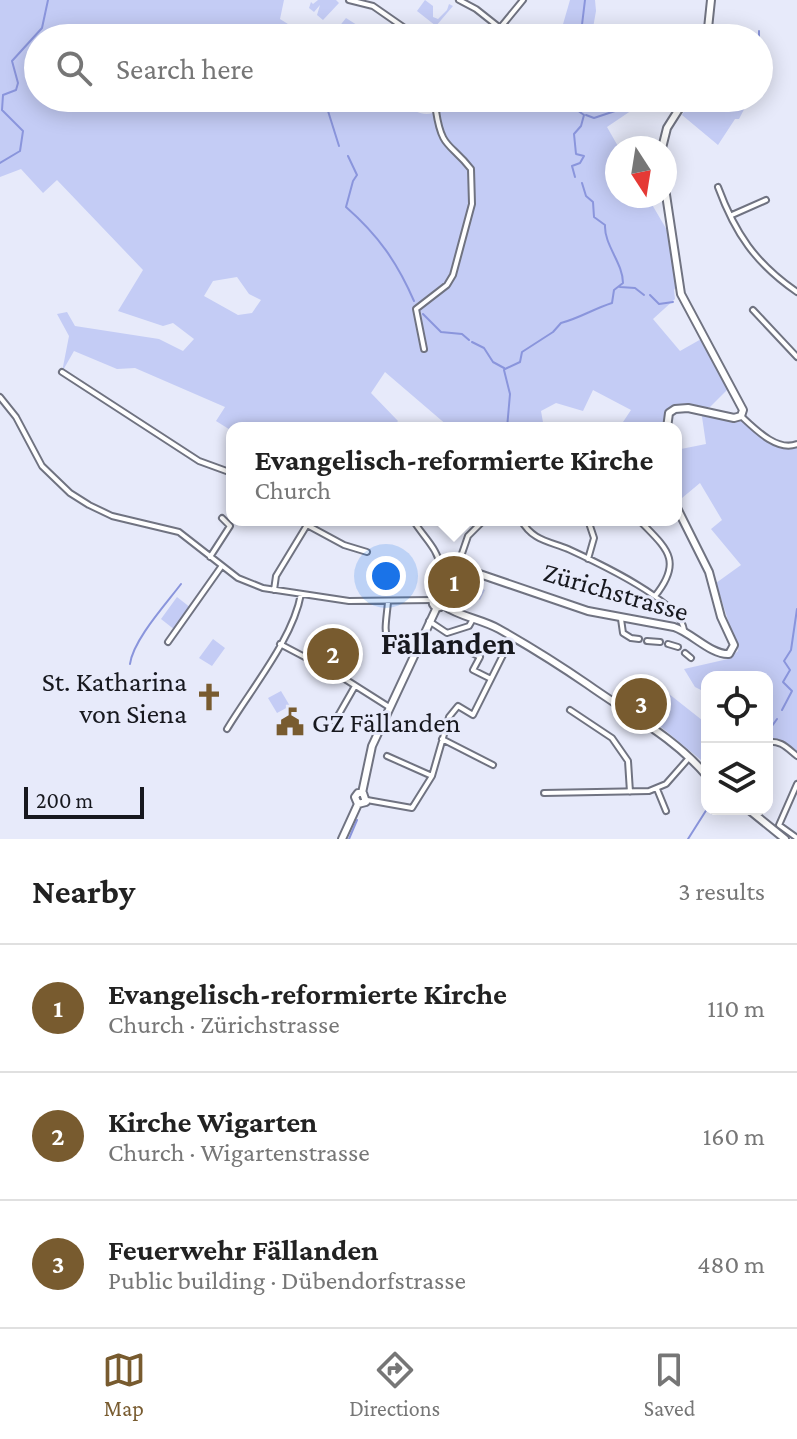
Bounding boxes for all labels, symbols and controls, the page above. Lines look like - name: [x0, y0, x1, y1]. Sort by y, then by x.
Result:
- search box: [24, 24, 773, 112]
- icon: search: [52, 46, 96, 90]
- text: Search here: [116, 52, 254, 85]
- north arrow: [605, 136, 677, 208]
- popup: [226, 422, 682, 526]
- text: Evangelisch-reformierte Kirche: [254, 443, 654, 476]
- text: Church: [254, 476, 331, 505]
- pin: 1: [428, 552, 480, 612]
- your location: [366, 556, 406, 596]
- street label: Zürichstrasse: [540, 556, 692, 627]
- pin: 2: [307, 624, 359, 684]
- district label: Fällanden: [381, 625, 515, 661]
- place label: St. Katharina von Siena: [42, 666, 187, 729]
- map controls: [701, 671, 773, 815]
- button: locate: [701, 671, 773, 743]
- pin: 3: [615, 674, 667, 734]
- church icon: St. Katharina von Siena: [194, 682, 224, 712]
- public building icon: GZ Fällanden: [275, 707, 305, 737]
- place label: GZ Fällanden: [312, 707, 460, 738]
- button: layers: [701, 743, 773, 815]
- scale bar: [24, 783, 144, 819]
- text: 200 m: [36, 788, 93, 813]
- text: Nearby: [32, 873, 135, 910]
- text: 3 results: [678, 877, 765, 906]
- text: Evangelisch-reformierte Kirche: [108, 977, 507, 1010]
- text: 1: [53, 994, 63, 1023]
- text: 110 m: [707, 994, 765, 1023]
- text: Church · Zürichstrasse: [108, 1010, 340, 1039]
- text: Kirche Wigarten: [108, 1105, 317, 1138]
- text: 2: [51, 1122, 65, 1151]
- text: 160 m: [703, 1122, 765, 1151]
- text: Church · Wigartenstrasse: [108, 1138, 370, 1167]
- text: Feuerwehr Fällanden: [108, 1233, 379, 1266]
- text: 3: [52, 1250, 64, 1279]
- text: 480 m: [697, 1250, 765, 1279]
- text: Public building · Dübendorfstrasse: [108, 1266, 466, 1295]
- tab: Map: [102, 1348, 146, 1421]
- tab: Directions: [349, 1348, 440, 1421]
- tab: Saved: [644, 1348, 695, 1421]

